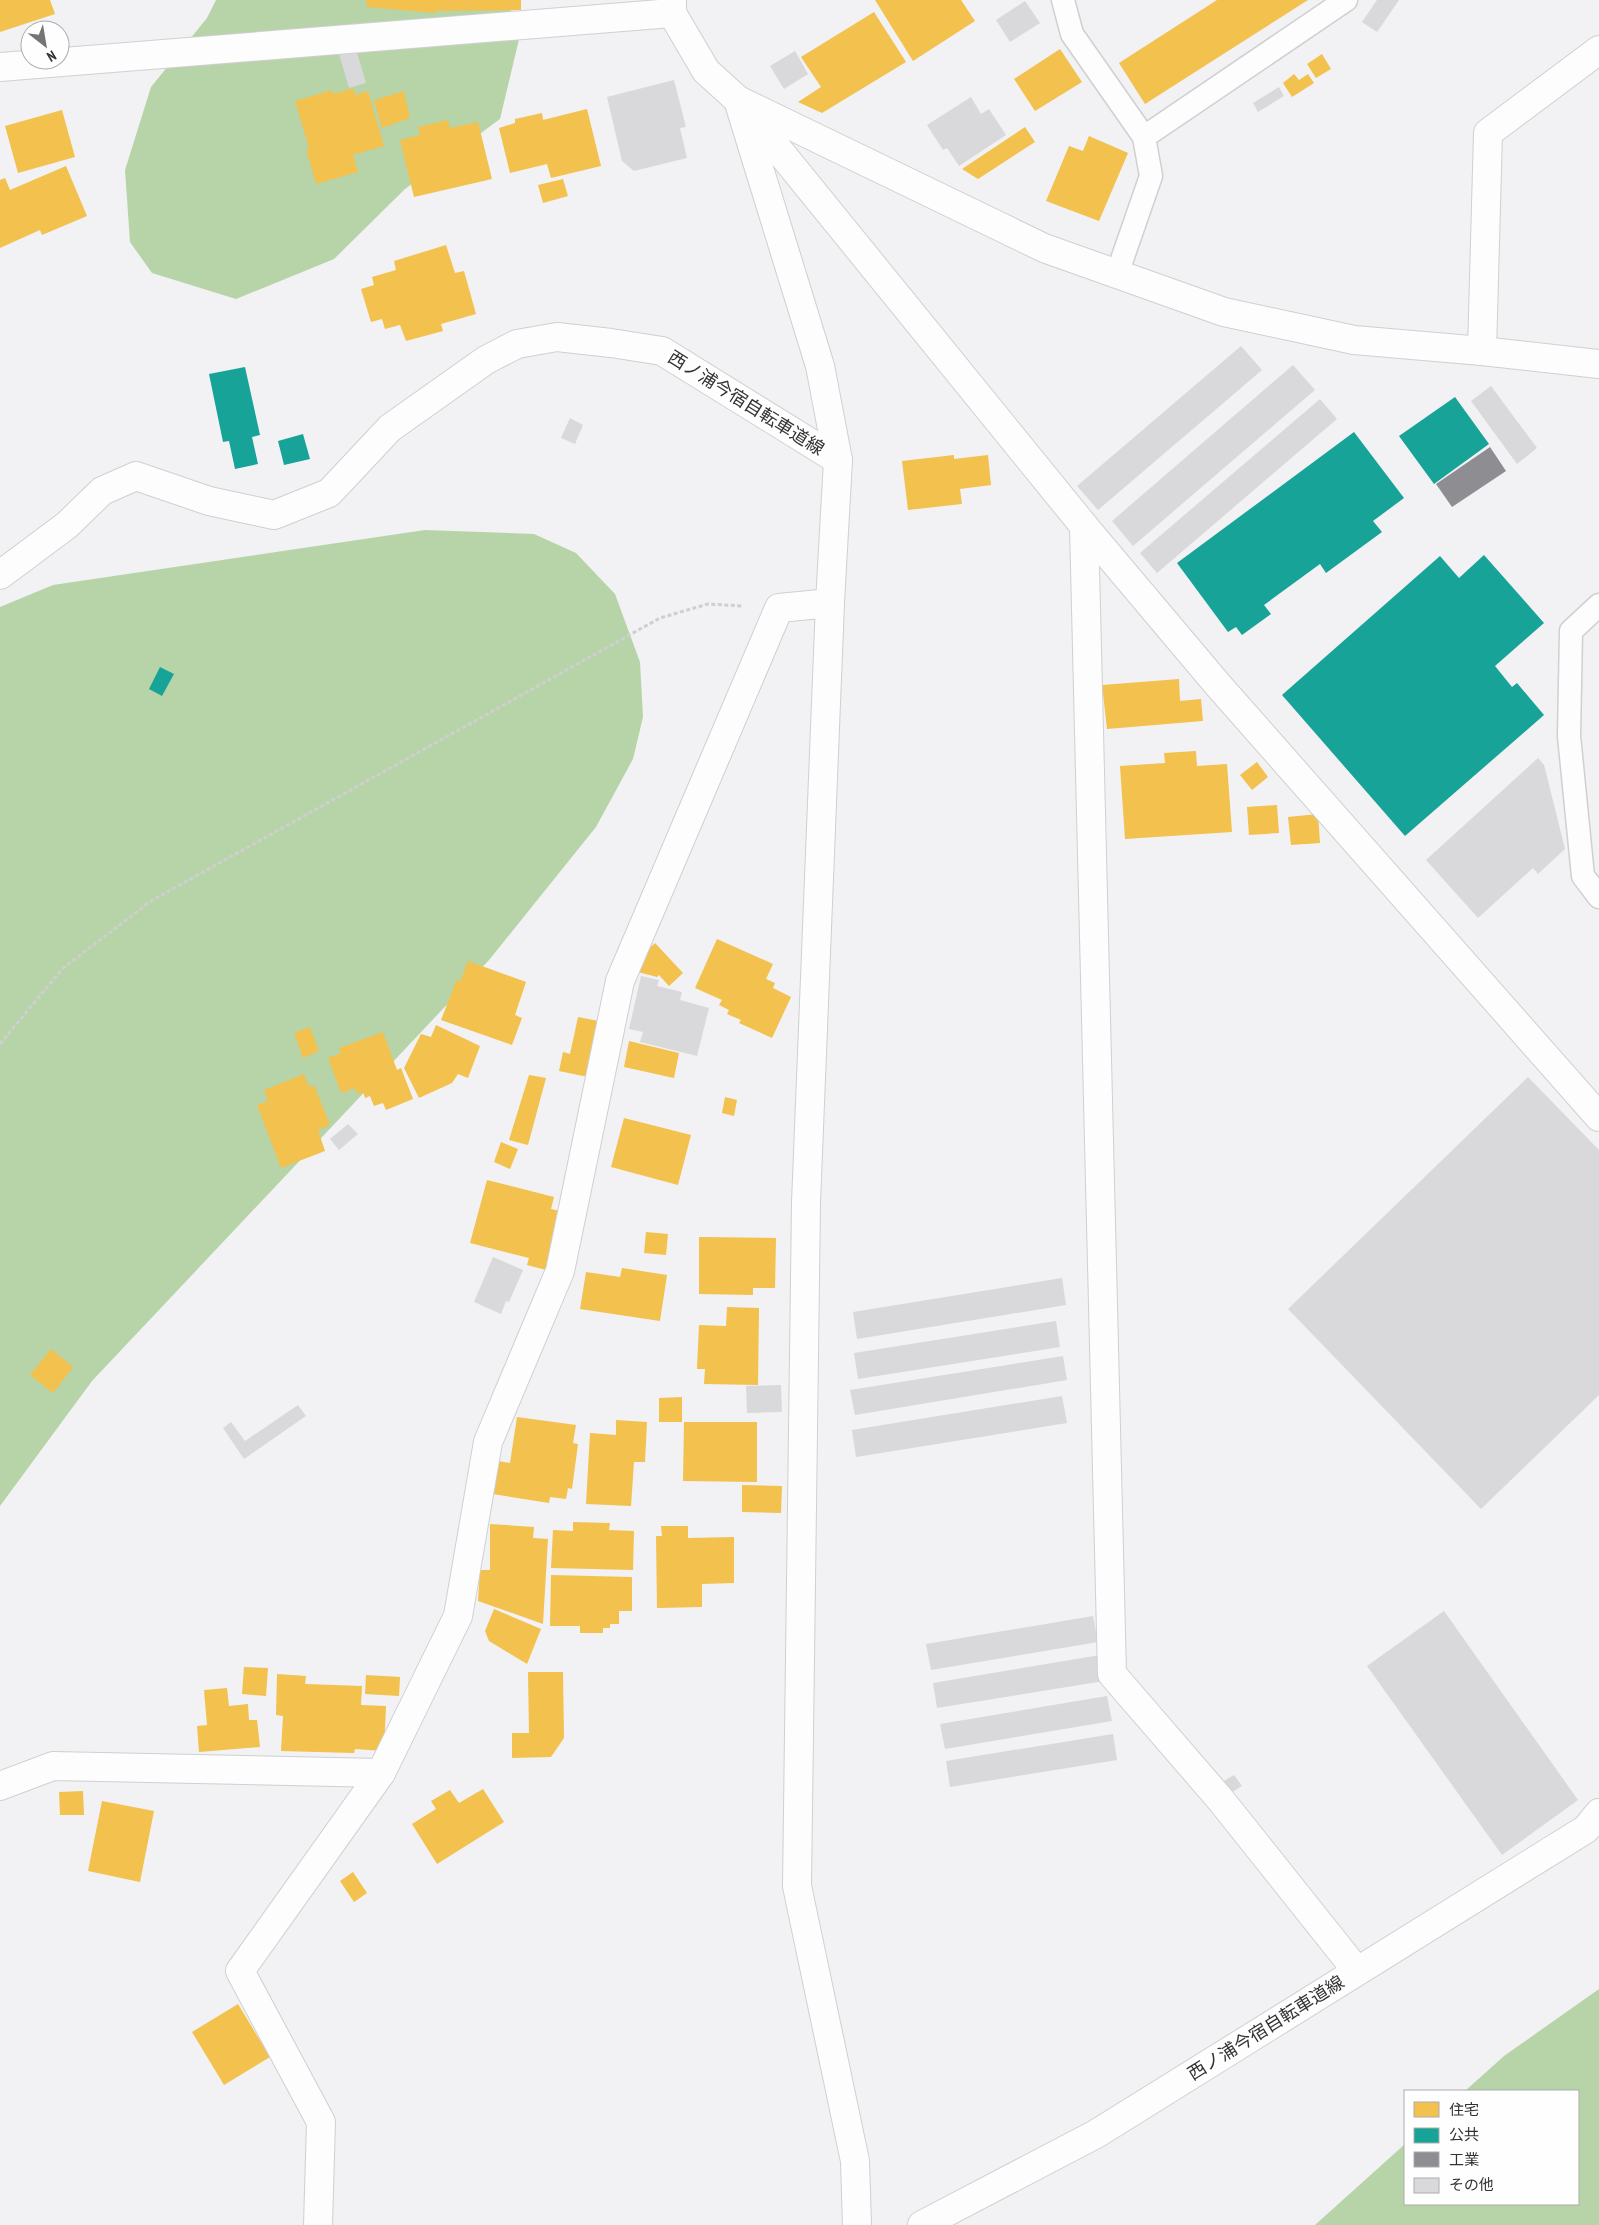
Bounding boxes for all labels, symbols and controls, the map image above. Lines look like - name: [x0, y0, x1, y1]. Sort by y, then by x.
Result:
- north arrow: [20, 20, 70, 70]
- text: N: [44, 46, 60, 66]
- street label: 西ノ浦今宿自転車道線: [664, 345, 829, 460]
- street label: 西ノ浦今宿自転車道線: [1183, 1970, 1348, 2085]
- legend: [1404, 2090, 1579, 2205]
- text: 住宅: [1449, 2100, 1479, 2119]
- text: 公共: [1449, 2125, 1479, 2144]
- text: 工業: [1449, 2150, 1479, 2169]
- text: その他: [1449, 2175, 1494, 2194]

